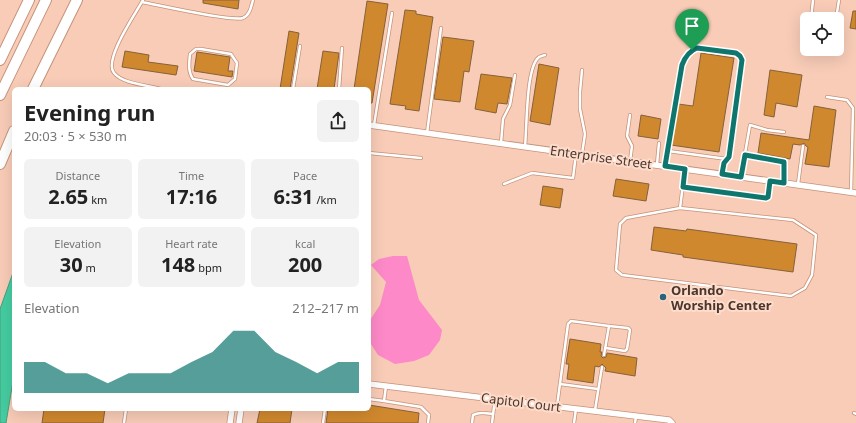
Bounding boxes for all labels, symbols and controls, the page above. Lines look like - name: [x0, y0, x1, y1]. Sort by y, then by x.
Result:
- pin: [675, 9, 709, 50]
- map controls: [800, 12, 844, 56]
- button: locate: [800, 12, 844, 56]
- icon: arrive: [681, 15, 703, 37]
- text: Evening run: [24, 97, 155, 127]
- button: share: [317, 100, 359, 142]
- text: 20:03 · 5 × 530 m: [24, 127, 127, 145]
- street label: Enterprise Street: [549, 141, 653, 173]
- text: Distance: [56, 168, 100, 183]
- text: Time: [179, 168, 204, 183]
- text: Pace: [293, 168, 317, 183]
- text: 2.65: [48, 183, 88, 210]
- text: 17:16: [166, 183, 217, 210]
- text: 6:31: [274, 183, 314, 210]
- text: km: [88, 192, 107, 207]
- text: /km: [314, 192, 337, 207]
- text: Elevation: [54, 236, 101, 251]
- text: Heart rate: [165, 236, 218, 251]
- text: kcal: [295, 236, 315, 251]
- text: 30: [60, 251, 83, 278]
- text: 148: [161, 251, 195, 278]
- text: 200: [288, 251, 322, 278]
- text: m: [83, 260, 96, 275]
- text: bpm: [195, 260, 222, 275]
- place label: Orlando Worship Center: [671, 281, 772, 314]
- marker: Orlando Worship Center: [658, 292, 668, 302]
- text: Elevation: [24, 299, 80, 317]
- text: 212–217 m: [292, 299, 359, 317]
- street label: Capitol Court: [480, 388, 562, 416]

